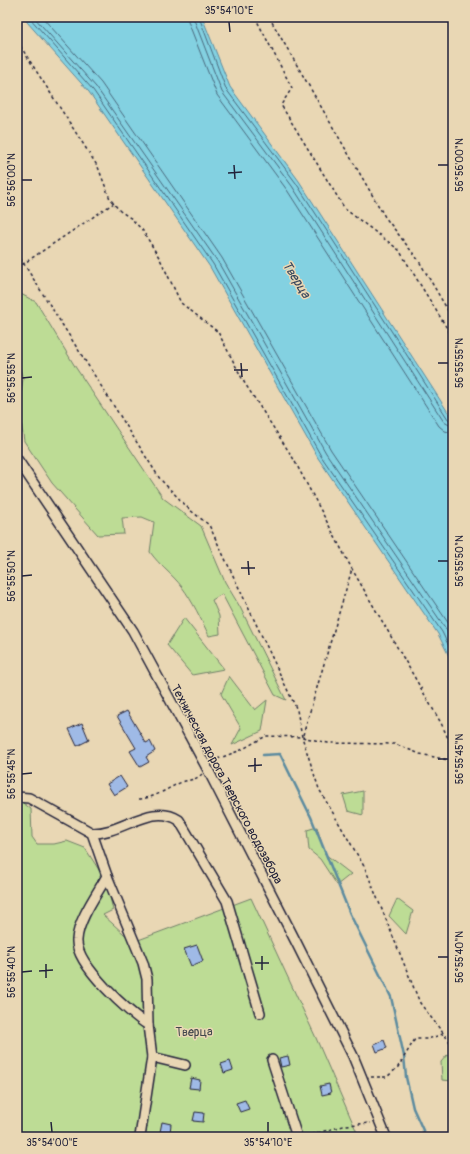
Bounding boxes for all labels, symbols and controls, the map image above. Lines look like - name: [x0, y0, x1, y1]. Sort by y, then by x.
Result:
- text: 35°54'10"E: [205, 5, 253, 17]
- text: 56°56'00"N: [454, 138, 466, 192]
- text: 56°56'00"N: [6, 153, 18, 207]
- water label: Тверца: [279, 258, 314, 302]
- text: 56°55'55"N: [454, 338, 466, 388]
- text: 56°55'55"N: [6, 353, 18, 403]
- text: 56°55'50"N: [454, 535, 466, 587]
- text: 56°55'50"N: [6, 550, 18, 602]
- street label: Техническая дорога Тверского водозабора: [167, 682, 286, 887]
- text: 56°55'45"N: [454, 734, 466, 784]
- text: 56°55'45"N: [6, 749, 18, 799]
- text: 56°55'40"N: [454, 931, 466, 983]
- text: 56°55'40"N: [6, 946, 18, 998]
- park label: Тверца: [175, 1025, 213, 1040]
- text: 35°54'00"E: [26, 1137, 78, 1149]
- text: 35°54'10"E: [244, 1137, 292, 1149]

